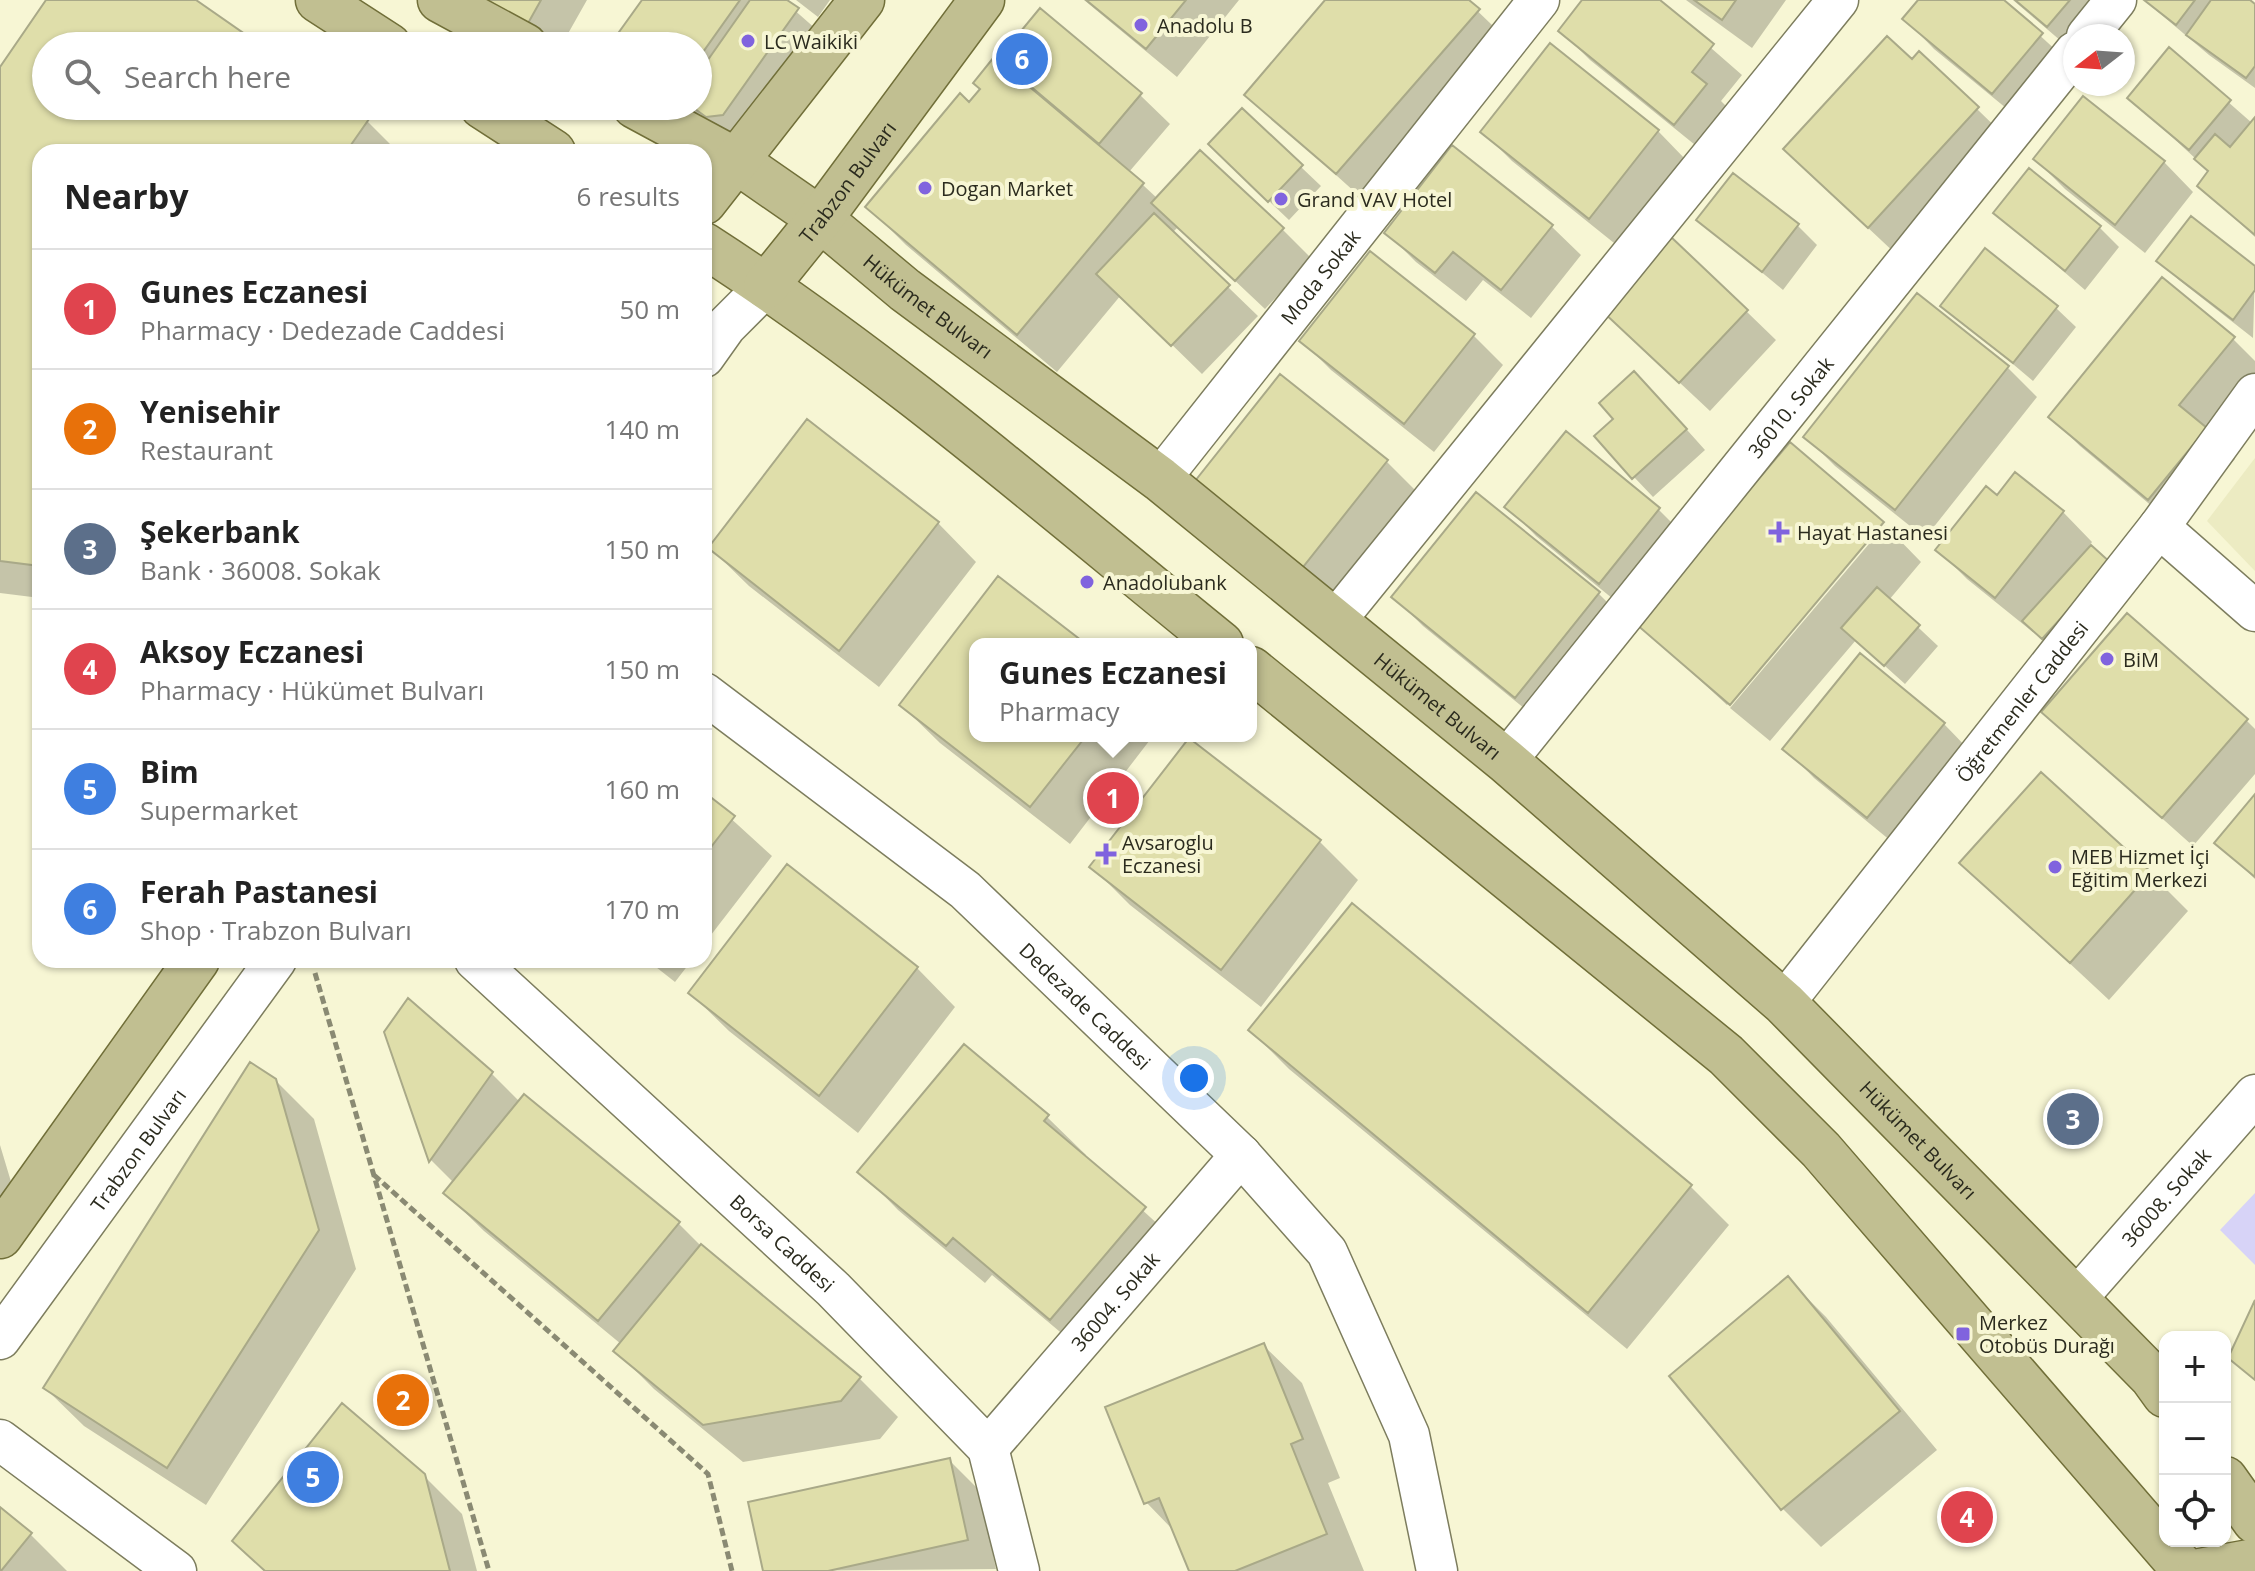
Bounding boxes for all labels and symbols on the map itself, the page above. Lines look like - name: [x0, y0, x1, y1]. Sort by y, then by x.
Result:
- place label: Anadolu B: [1157, 12, 1253, 39]
- marker: Anadolu B: [1132, 16, 1150, 34]
- north arrow: [2063, 24, 2135, 96]
- place label: LC Waikiki: [764, 28, 858, 55]
- pin: 6: [996, 29, 1048, 89]
- marker: LC Waikiki: [739, 32, 757, 50]
- street label: Trabzon Bulvarı: [792, 115, 902, 249]
- place label: Dogan Market: [941, 175, 1073, 202]
- marker: Dogan Market: [916, 179, 934, 197]
- place label: Grand VAV Hotel: [1297, 186, 1452, 213]
- marker: Grand VAV Hotel: [1272, 190, 1290, 208]
- street label: Moda Sokak: [1274, 223, 1366, 330]
- street label: Hükümet Bulvarı: [858, 248, 999, 364]
- street label: 36010. Sokak: [1741, 350, 1839, 463]
- place label: Hayat Hastanesi: [1797, 519, 1948, 546]
- marker: Hayat Hastanesi: [1768, 521, 1790, 543]
- place label: Anadolubank: [1103, 569, 1227, 596]
- marker: Anadolubank: [1078, 573, 1096, 591]
- street label: Öğretmenler Caddesi: [1950, 615, 2094, 788]
- street label: Hükümet Bulvarı: [1369, 646, 1507, 766]
- place label: BiM: [2123, 646, 2159, 673]
- marker: BiM: [2098, 650, 2116, 668]
- pin: 1: [1087, 768, 1139, 828]
- place label: Avsaroglu Eczanesi: [1122, 829, 1214, 879]
- place label: MEB Hizmet İçi Eğitim Merkezi: [2071, 843, 2210, 893]
- marker: Avsaroglu Eczanesi: [1097, 845, 1115, 863]
- marker: MEB Hizmet İçi Eğitim Merkezi: [2046, 858, 2064, 876]
- street label: Dedezade Caddesi: [1014, 936, 1157, 1075]
- your location: [1174, 1058, 1214, 1098]
- street label: Hükümet Bulvarı: [1854, 1074, 1983, 1205]
- street label: Trabzon Bulvarı: [84, 1083, 192, 1217]
- pin: 3: [2047, 1089, 2099, 1149]
- street label: 36008. Sokak: [2115, 1141, 2217, 1252]
- street label: Borsa Caddesi: [725, 1188, 841, 1298]
- street label: 36004. Sokak: [1064, 1245, 1165, 1356]
- place label: Merkez Otobüs Durağı: [1979, 1309, 2115, 1359]
- marker: Merkez Otobüs Durağı: [1954, 1325, 1972, 1343]
- pin: 2: [377, 1370, 429, 1430]
- pin: 5: [287, 1447, 339, 1507]
- pin: 4: [1941, 1487, 1993, 1547]

